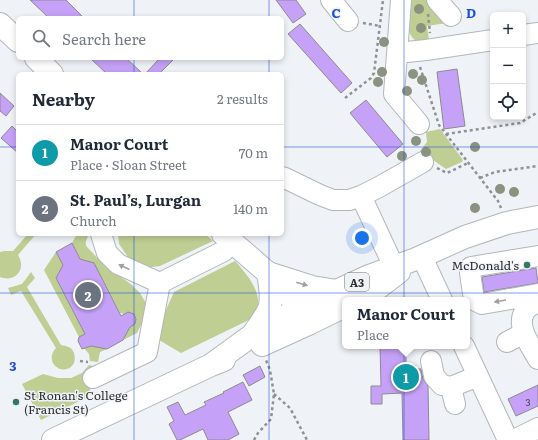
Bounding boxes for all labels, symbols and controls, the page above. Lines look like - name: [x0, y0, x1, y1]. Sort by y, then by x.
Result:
- text: C: [331, 3, 341, 22]
- text: D: [466, 3, 476, 22]
- map controls: [490, 12, 526, 120]
- button: +: [490, 12, 526, 48]
- search box: [16, 16, 284, 60]
- icon: search: [30, 27, 52, 49]
- text: Search here: [62, 27, 146, 50]
- button: −: [490, 48, 526, 84]
- button: locate: [490, 84, 526, 120]
- text: Nearby: [32, 86, 95, 111]
- text: 2 results: [217, 89, 268, 108]
- text: Manor Court: [70, 132, 168, 155]
- text: 1: [42, 143, 48, 162]
- text: 70 m: [239, 143, 268, 162]
- text: Place · Sloan Street: [70, 155, 187, 174]
- text: St. Paul’s, Lurgan: [70, 188, 201, 211]
- text: 2: [42, 199, 48, 218]
- text: 140 m: [233, 199, 268, 218]
- text: Church: [70, 211, 117, 230]
- your location: [352, 228, 372, 248]
- place label: McDonald's: [452, 256, 520, 274]
- marker: McDonald's: [522, 260, 532, 270]
- one-way arrow: [119, 264, 130, 270]
- road number: A3: [345, 273, 369, 291]
- pin: 2: [75, 280, 101, 310]
- one-way arrow: [296, 281, 308, 287]
- popup: [342, 297, 470, 349]
- one-way arrow: [493, 298, 506, 304]
- text: Manor Court: [357, 302, 455, 325]
- text: Place: [357, 325, 389, 344]
- text: 3: [9, 356, 17, 375]
- pin: 1: [393, 362, 419, 392]
- place label: St Ronan's College (Francis St): [24, 386, 128, 418]
- house number: 3: [525, 394, 531, 409]
- marker: St Ronan's College (Francis St): [11, 397, 21, 407]

